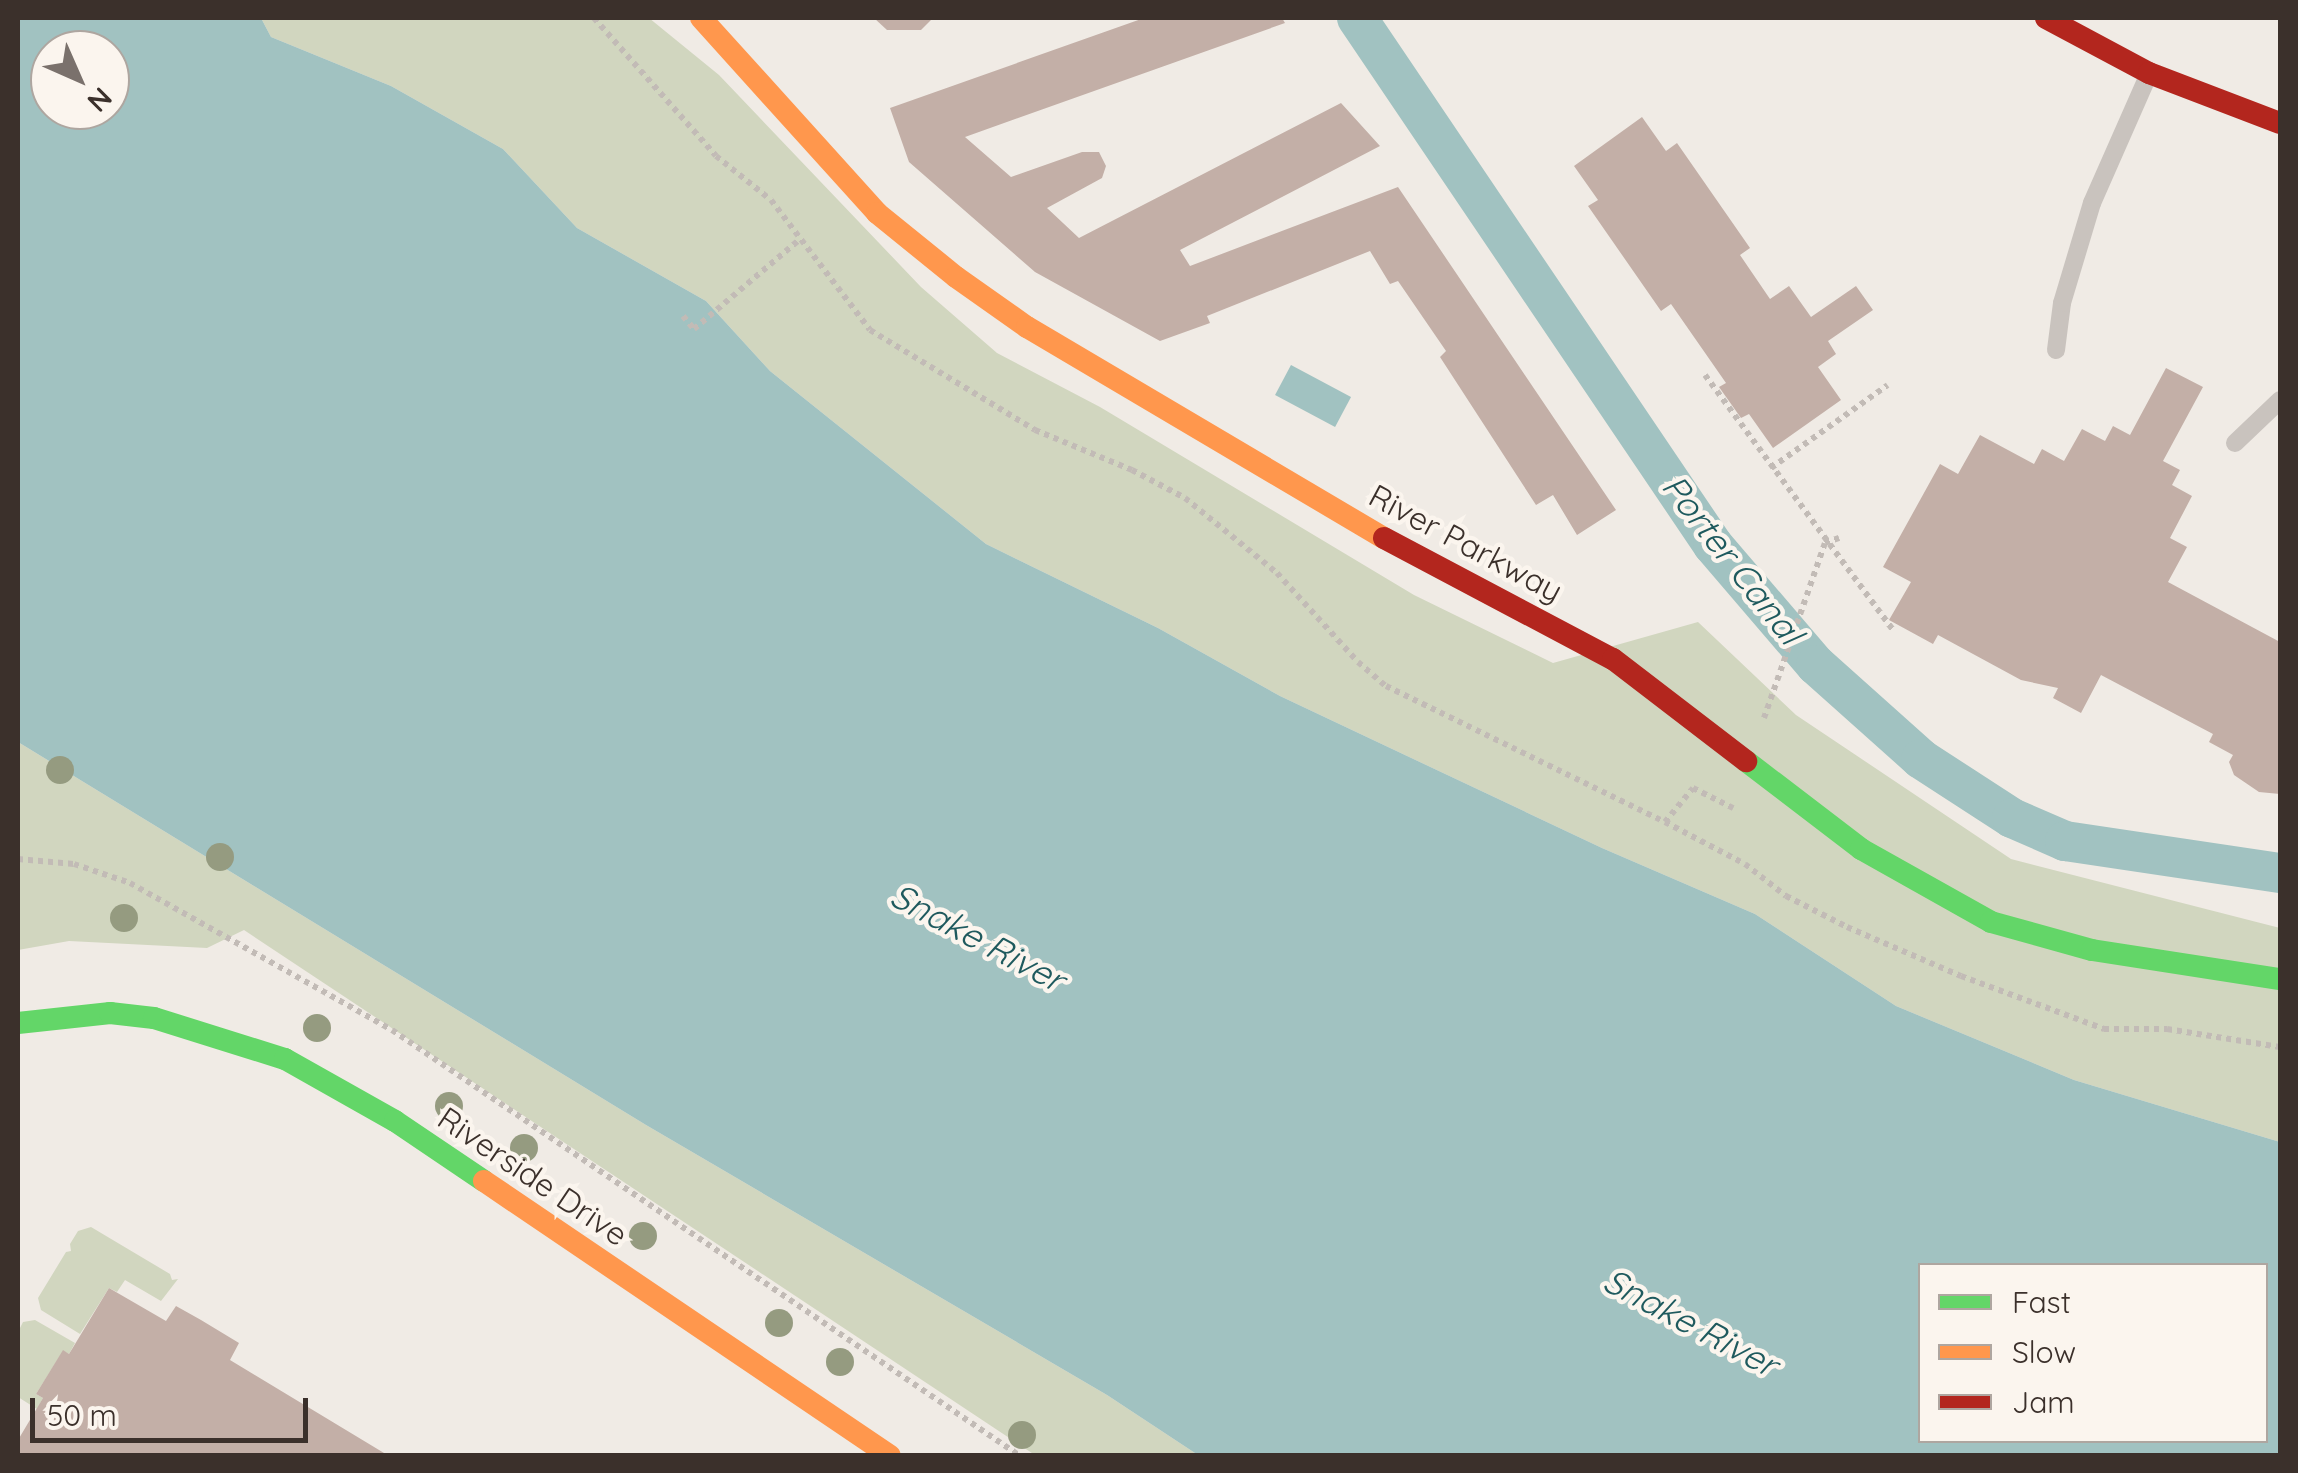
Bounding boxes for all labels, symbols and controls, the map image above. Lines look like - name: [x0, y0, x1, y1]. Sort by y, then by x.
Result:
- north arrow: [30, 30, 130, 130]
- text: N: [80, 80, 120, 120]
- water label: Porter Canal: [1654, 466, 1812, 652]
- street label: River Parkway: [1363, 476, 1569, 610]
- water label: Snake River: [884, 874, 1072, 1000]
- street label: Riverside Drive: [431, 1098, 635, 1254]
- water label: Snake River: [1597, 1259, 1785, 1385]
- legend: [1918, 1263, 2268, 1443]
- text: Fast: [2012, 1283, 2071, 1321]
- text: Slow: [2012, 1333, 2076, 1371]
- scale bar: [35, 1378, 312, 1440]
- text: Jam: [2012, 1383, 2075, 1421]
- text: 50 m: [47, 1396, 117, 1434]

